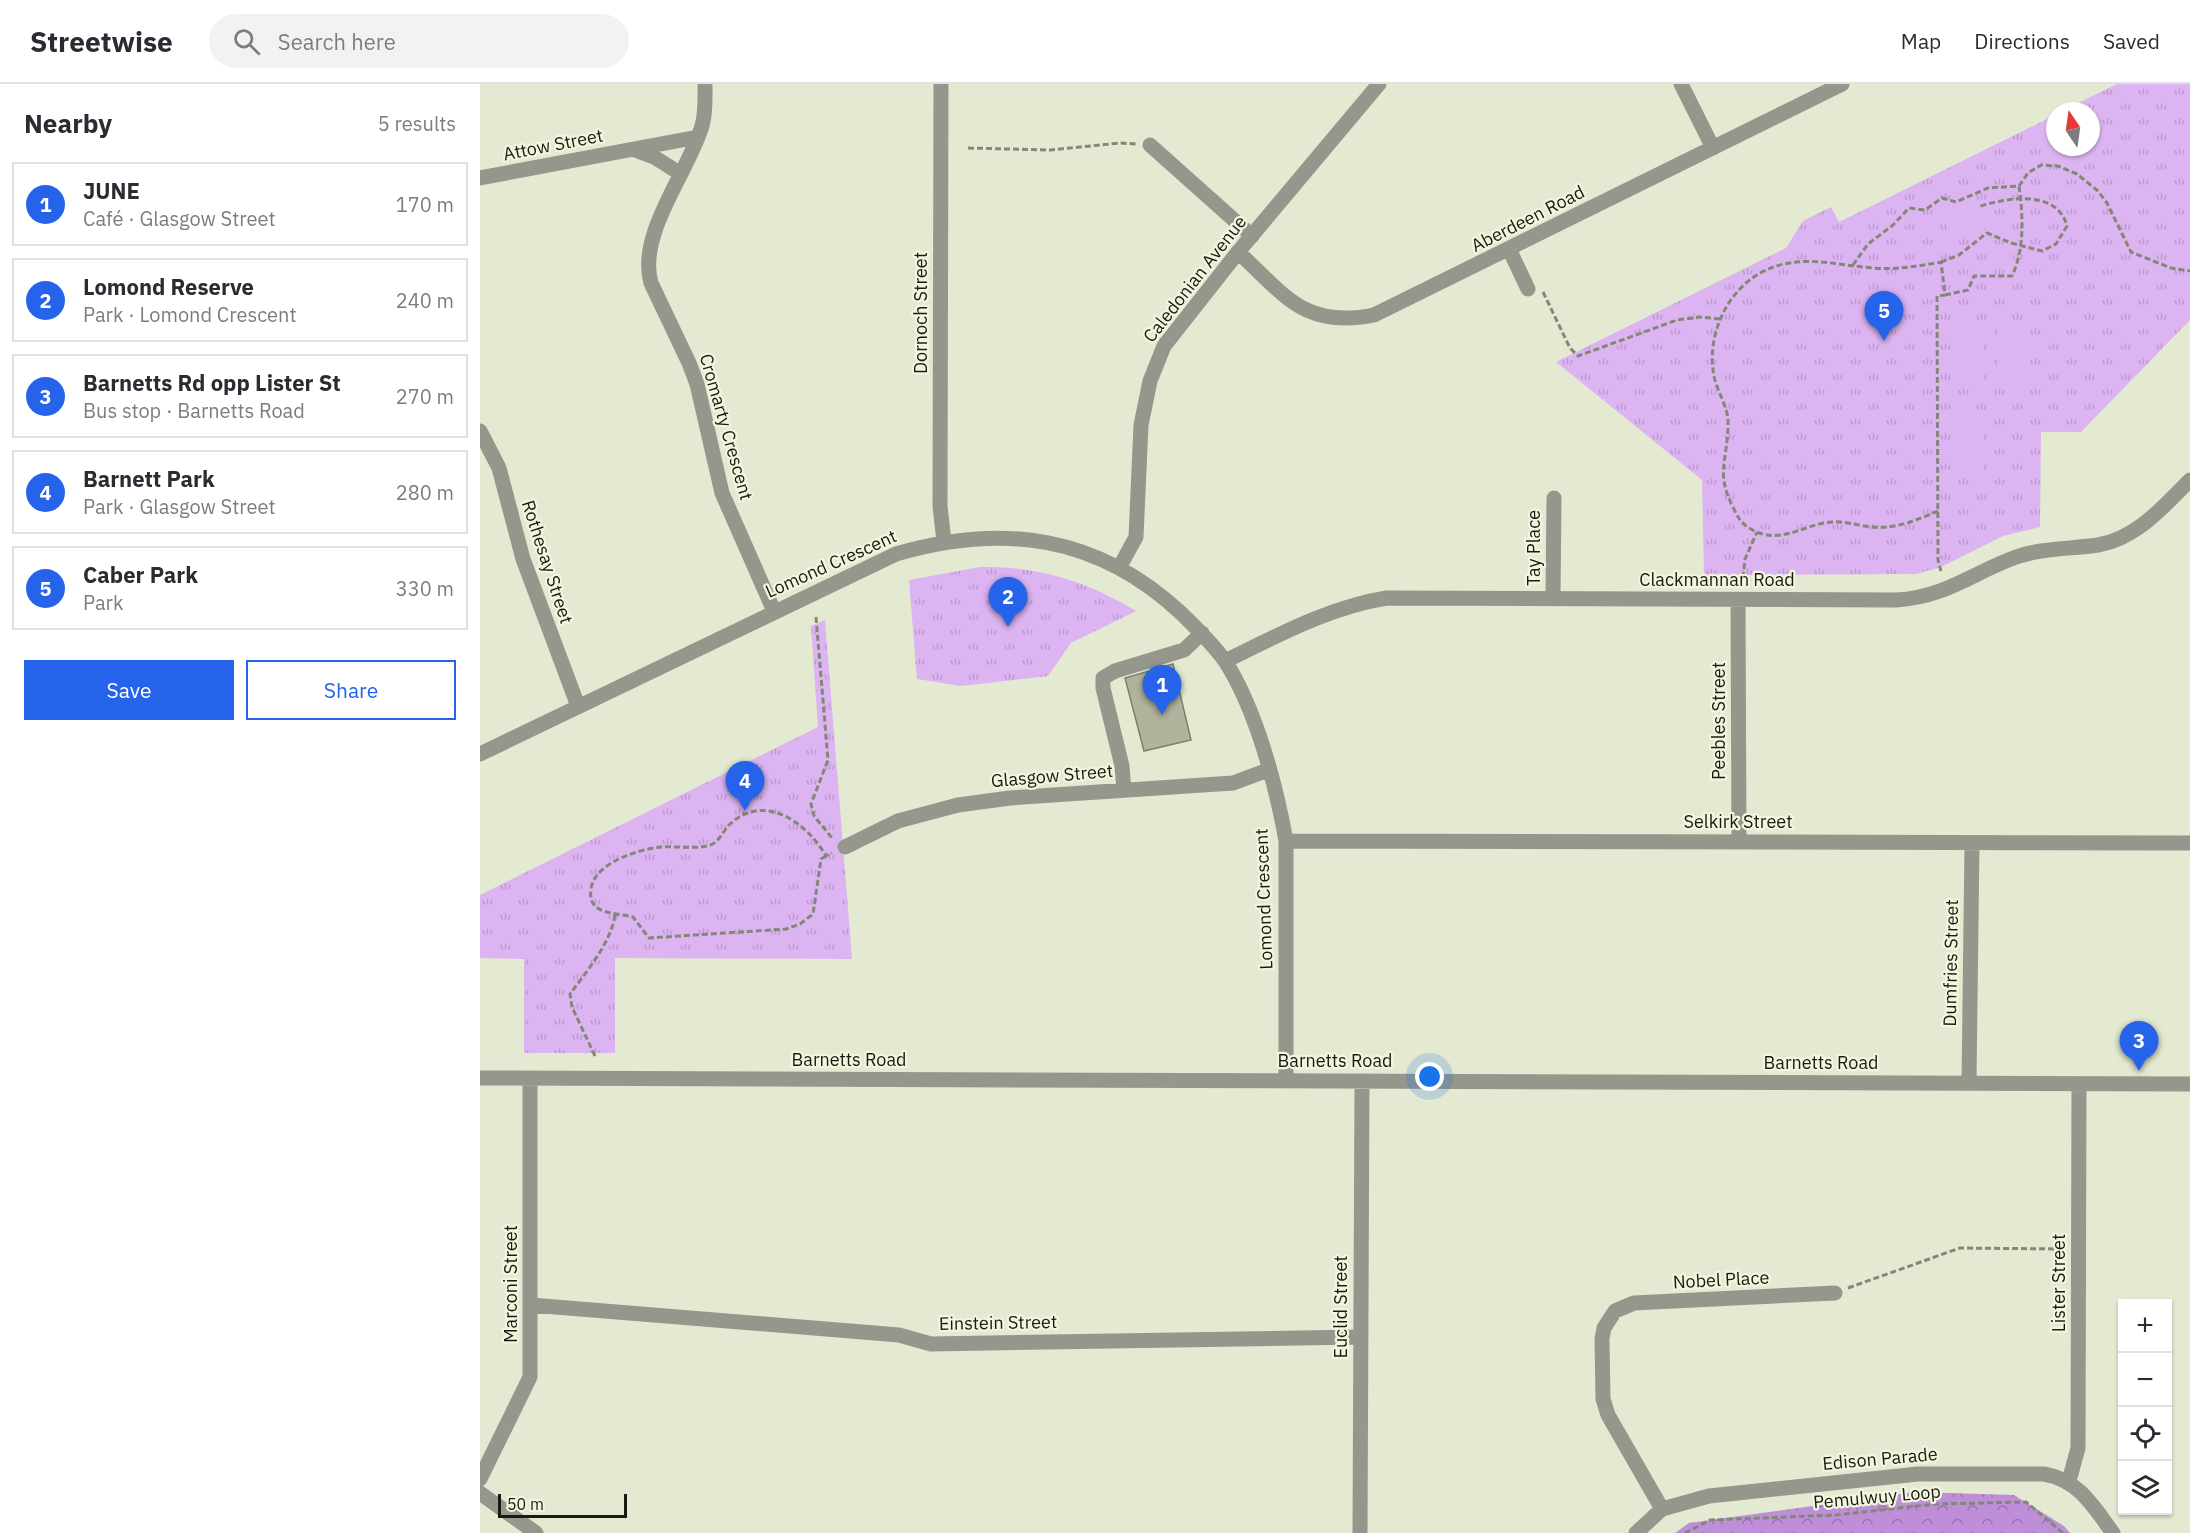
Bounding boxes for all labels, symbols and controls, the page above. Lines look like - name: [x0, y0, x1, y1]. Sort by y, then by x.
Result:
- search box: [209, 14, 629, 68]
- text: Streetwise: [30, 23, 173, 60]
- icon: search: [230, 25, 263, 58]
- text: Search here: [278, 27, 396, 56]
- text: Map: [1901, 27, 1941, 55]
- text: Directions: [1974, 27, 2070, 55]
- text: Saved: [2103, 27, 2160, 55]
- north arrow: [2046, 102, 2100, 156]
- text: Nearby: [24, 106, 112, 140]
- text: 5 results: [378, 110, 456, 137]
- street label: Attow Street: [501, 124, 605, 165]
- text: JUNE: [83, 176, 140, 205]
- street label: Aberdeen Road: [1467, 180, 1588, 257]
- text: 1: [40, 191, 52, 218]
- text: 170 m: [396, 191, 454, 218]
- text: Café · Glasgow Street: [83, 205, 275, 232]
- street label: Caledonian Avenue: [1138, 210, 1251, 347]
- street label: Dornoch Street: [909, 252, 932, 374]
- text: Lomond Reserve: [83, 272, 254, 301]
- text: 2: [40, 287, 52, 314]
- text: 240 m: [396, 287, 454, 314]
- pin: 5: [1864, 292, 1904, 341]
- text: Park · Lomond Crescent: [83, 301, 296, 328]
- street label: Cromarty Crescent: [695, 351, 758, 503]
- text: Barnetts Rd opp Lister St: [83, 368, 341, 397]
- text: 3: [40, 383, 52, 410]
- text: 270 m: [396, 383, 454, 410]
- text: Bus stop · Barnetts Road: [83, 397, 305, 424]
- text: Barnett Park: [83, 464, 215, 493]
- text: 4: [40, 479, 52, 506]
- text: 280 m: [396, 479, 454, 506]
- text: Park · Glasgow Street: [83, 493, 275, 520]
- street label: Rothesay Street: [517, 497, 578, 627]
- street label: Tay Place: [1522, 510, 1545, 586]
- street label: Lomond Crescent: [762, 524, 900, 603]
- text: Caber Park: [83, 560, 198, 589]
- street label: Clackmannan Road: [1639, 568, 1795, 591]
- text: 5: [40, 575, 52, 602]
- text: 330 m: [396, 575, 454, 602]
- pin: 2: [988, 578, 1028, 627]
- text: Park: [83, 589, 123, 616]
- button: Save: [24, 660, 234, 720]
- button: Share: [246, 660, 456, 720]
- street label: Peebles Street: [1707, 662, 1730, 780]
- pin: 1: [1142, 666, 1182, 715]
- street label: Glasgow Street: [990, 759, 1114, 792]
- pin: 4: [726, 762, 764, 811]
- street label: Selkirk Street: [1684, 810, 1792, 833]
- street label: Lomond Crescent: [1250, 828, 1277, 970]
- street label: Dumfries Street: [1938, 899, 1963, 1027]
- pin: 3: [2120, 1022, 2158, 1071]
- street label: Barnetts Road: [792, 1048, 906, 1071]
- street label: Barnetts Road: [1278, 1049, 1392, 1072]
- street label: Barnetts Road: [1764, 1051, 1878, 1074]
- your location: [1415, 1062, 1444, 1091]
- street label: Marconi Street: [499, 1225, 522, 1343]
- street label: Lister Street: [2047, 1234, 2070, 1332]
- street label: Euclid Street: [1329, 1255, 1352, 1359]
- street label: Nobel Place: [1672, 1265, 1770, 1294]
- map controls: [2118, 1299, 2172, 1515]
- button: +: [2118, 1299, 2172, 1353]
- street label: Einstein Street: [939, 1310, 1057, 1335]
- button: −: [2118, 1353, 2172, 1407]
- button: locate: [2118, 1407, 2172, 1461]
- street label: Edison Parade: [1821, 1442, 1939, 1475]
- button: layers: [2118, 1461, 2172, 1515]
- street label: Pemulwuy Loop: [1812, 1479, 1942, 1514]
- scale bar: [498, 1491, 627, 1518]
- text: 50 m: [507, 1494, 544, 1514]

